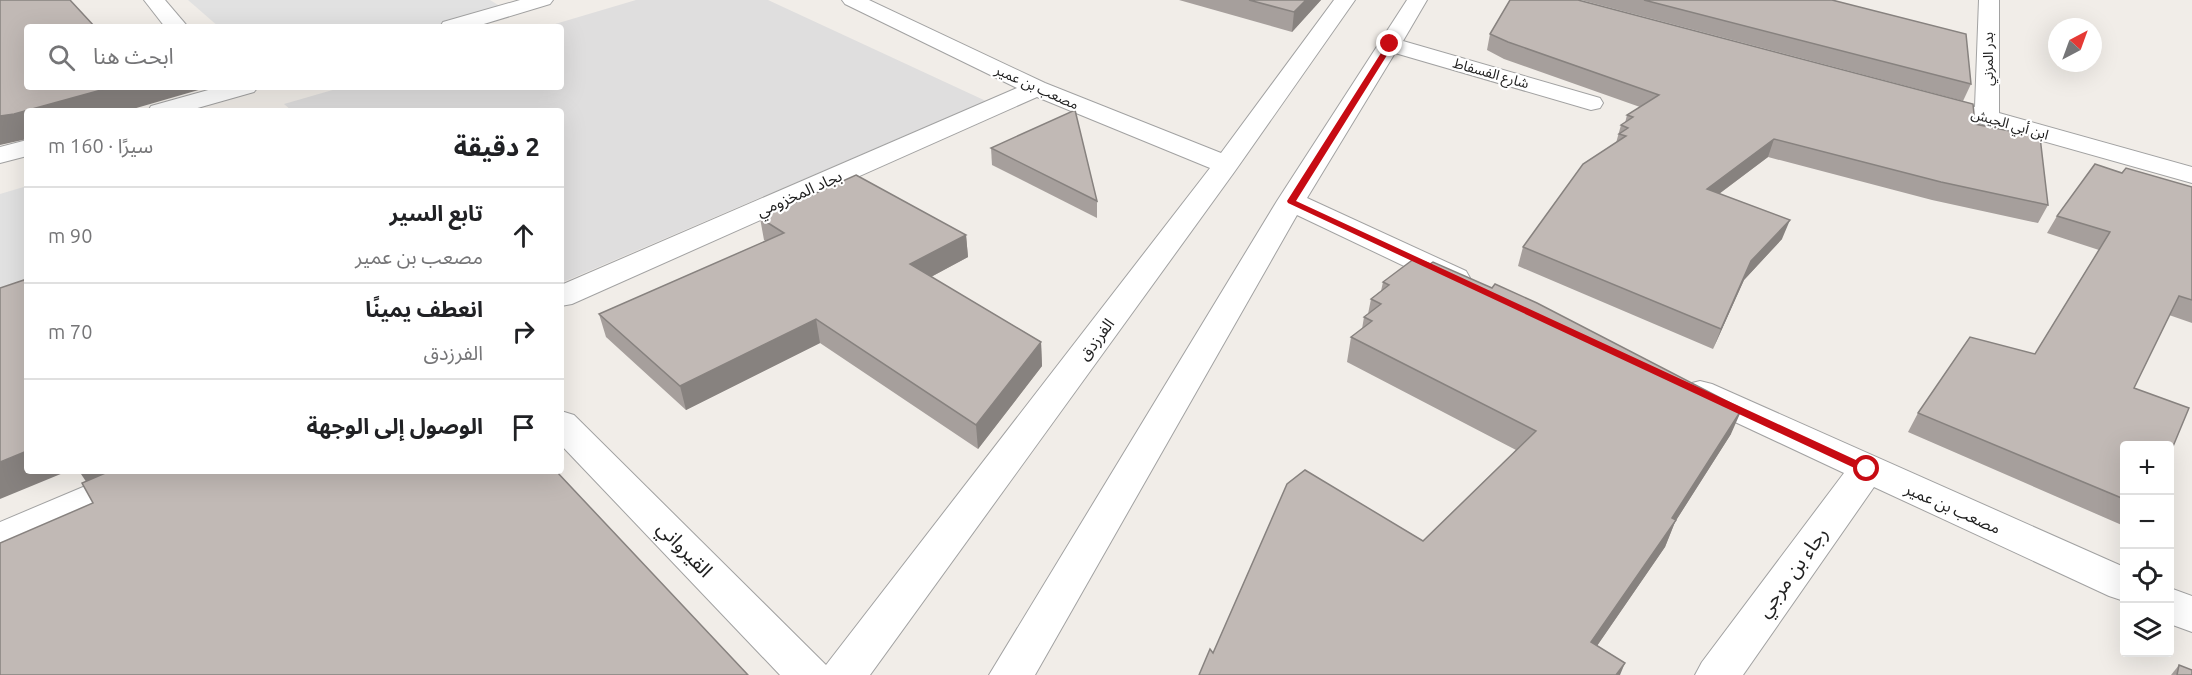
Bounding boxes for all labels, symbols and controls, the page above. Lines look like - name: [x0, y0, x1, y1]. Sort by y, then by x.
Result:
- north arrow: [2048, 18, 2102, 72]
- search box: [24, 24, 564, 90]
- route end: [1376, 30, 1402, 56]
- street label: بدر المزني: [1980, 32, 1999, 86]
- icon: search: [45, 41, 78, 74]
- text: ابحث هنا: [93, 43, 174, 68]
- street label: شارع الفسفاط: [1450, 55, 1531, 94]
- street label: مصعب بن عمير: [992, 61, 1081, 113]
- street label: ابن أبي الجيش: [1968, 105, 2051, 146]
- text: 2 دقيقة: [454, 132, 540, 161]
- text: سيرًا · 160 m: [48, 134, 153, 157]
- street label: بجاد المخزومي: [754, 166, 846, 223]
- text: تابع السير: [390, 200, 483, 225]
- icon: ahead: [507, 219, 540, 252]
- text: 90 m: [48, 224, 92, 247]
- text: مصعب بن عمير: [355, 245, 483, 268]
- text: انعطف يمينًا: [365, 296, 483, 321]
- icon: right: [507, 315, 540, 348]
- street label: الفرزدق: [1074, 315, 1118, 364]
- text: 70 m: [48, 320, 92, 343]
- text: الفرزدق: [423, 341, 483, 364]
- icon: arrive: [507, 411, 540, 444]
- text: الوصول إلى الوجهة: [306, 413, 483, 438]
- map controls: [2120, 441, 2174, 657]
- button: +: [2120, 441, 2174, 495]
- route start: [1853, 455, 1879, 481]
- street label: مصعب بن عمير: [1901, 479, 2003, 538]
- button: −: [2120, 495, 2174, 549]
- street label: القيرواني: [650, 516, 718, 585]
- street label: رجاء بن مرجي: [1751, 522, 1836, 624]
- button: locate: [2120, 549, 2174, 603]
- button: layers: [2120, 603, 2174, 657]

